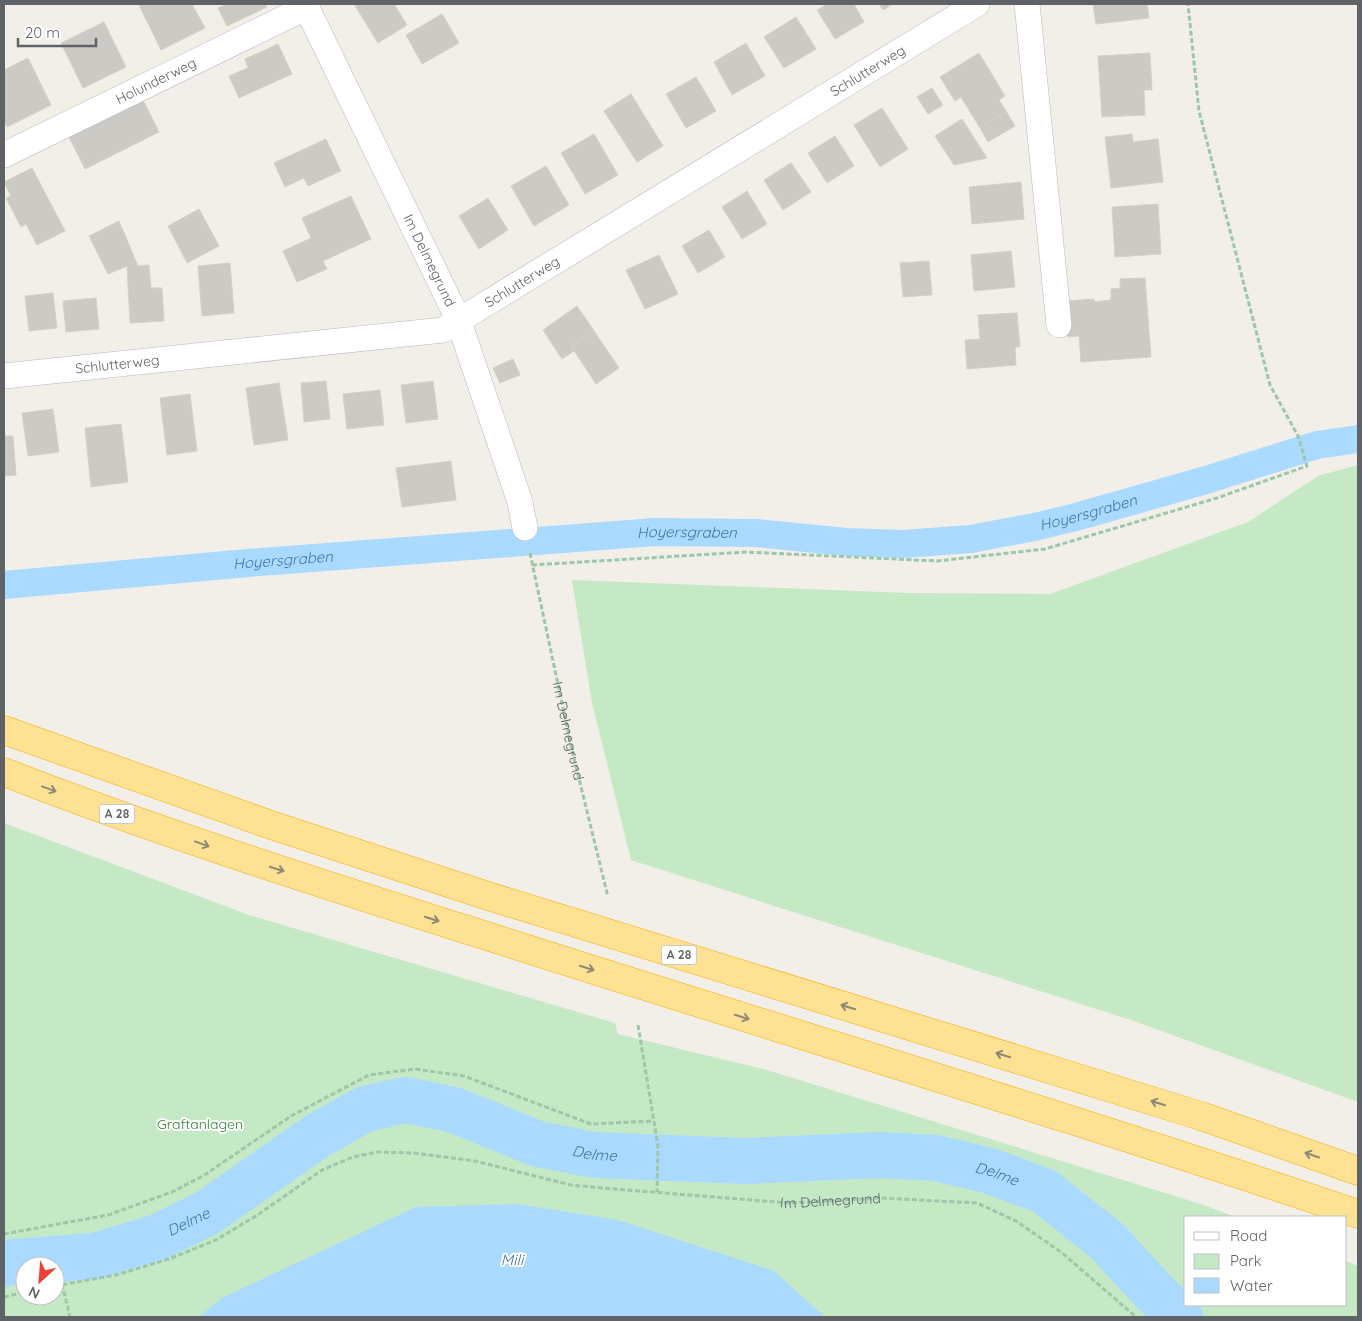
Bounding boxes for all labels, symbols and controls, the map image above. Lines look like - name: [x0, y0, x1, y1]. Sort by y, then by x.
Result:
- scale bar: [18, 15, 95, 47]
- text: 20 m: [25, 23, 60, 42]
- street label: Schlutterweg: [827, 41, 909, 100]
- street label: Holunderweg: [113, 54, 199, 108]
- street label: Im Delmegrund: [399, 211, 460, 310]
- street label: Schlutterweg: [481, 252, 563, 312]
- street label: Schlutterweg: [74, 351, 160, 377]
- water label: Hoyersgraben: [1038, 490, 1139, 535]
- water label: Hoyersgraben: [636, 522, 737, 542]
- water label: Hoyersgraben: [232, 547, 334, 573]
- street label: Im Delmegrund: [549, 680, 588, 782]
- one-way arrow: [41, 785, 57, 794]
- road number: A 28: [100, 804, 134, 824]
- one-way arrow: [194, 840, 210, 850]
- one-way arrow: [269, 865, 285, 875]
- one-way arrow: [424, 914, 440, 924]
- road number: A 28: [662, 946, 696, 964]
- one-way arrow: [579, 964, 594, 973]
- one-way arrow: [840, 1002, 856, 1012]
- one-way arrow: [733, 1013, 749, 1022]
- one-way arrow: [995, 1050, 1011, 1060]
- one-way arrow: [1151, 1098, 1167, 1108]
- park label: Graftanlagen: [157, 1115, 243, 1133]
- water label: Delme: [570, 1141, 618, 1165]
- one-way arrow: [1305, 1150, 1320, 1159]
- water label: Delme: [973, 1158, 1022, 1190]
- street label: Im Delmegrund: [779, 1189, 881, 1212]
- water label: Delme: [164, 1203, 213, 1240]
- legend: [1184, 1216, 1347, 1306]
- text: Road: [1230, 1226, 1267, 1245]
- water label: Mili: [501, 1250, 525, 1269]
- text: Park: [1230, 1251, 1262, 1270]
- north arrow: [15, 1256, 65, 1306]
- text: Water: [1230, 1276, 1273, 1295]
- text: N: [26, 1282, 43, 1303]

